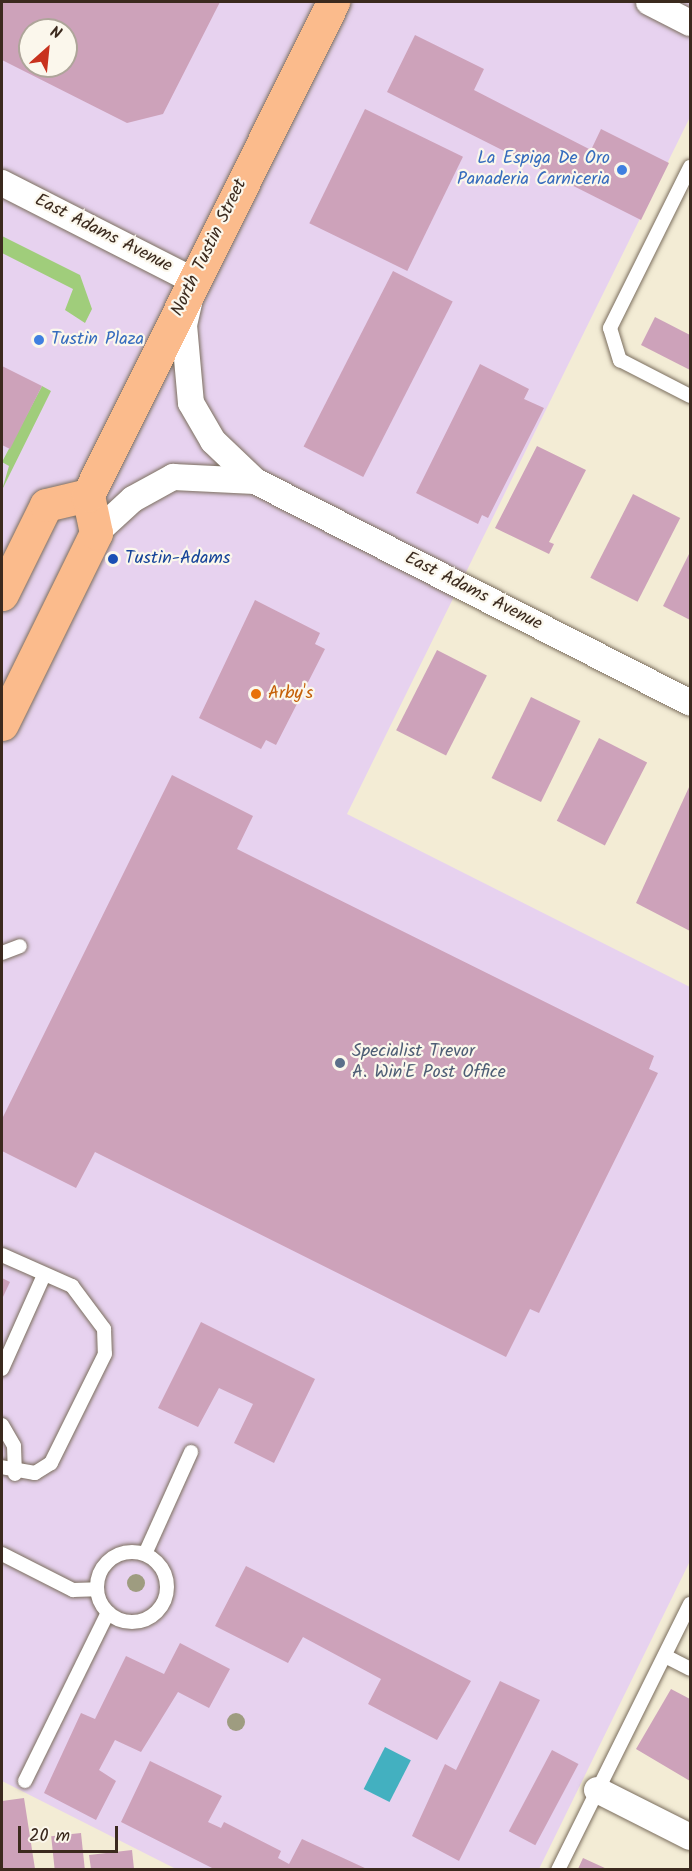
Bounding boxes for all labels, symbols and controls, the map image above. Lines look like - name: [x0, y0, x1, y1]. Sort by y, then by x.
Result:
- north arrow: [18, 18, 78, 78]
- text: N: [45, 20, 66, 47]
- place label: La Espiga De Oro Panaderia Carniceria: [457, 149, 610, 192]
- marker: La Espiga De Oro Panaderia Carniceria: [615, 163, 629, 177]
- street label: North Tustin Street: [167, 176, 253, 320]
- street label: East Adams Avenue: [31, 190, 175, 278]
- place label: Tustin Plaza: [51, 329, 144, 351]
- marker: Tustin Plaza: [32, 333, 46, 347]
- place label: Tustin-Adams: [125, 548, 230, 570]
- street label: East Adams Avenue: [401, 548, 545, 636]
- marker: Tustin-Adams: [106, 552, 120, 566]
- place label: Arby's: [268, 683, 313, 705]
- marker: Arby's: [249, 687, 263, 701]
- place label: Specialist Trevor A. Win'E Post Office: [352, 1042, 506, 1084]
- marker: Specialist Trevor A. Win'E Post Office: [333, 1056, 347, 1070]
- scale bar: [21, 1814, 122, 1852]
- text: 20 m: [29, 1822, 70, 1851]

